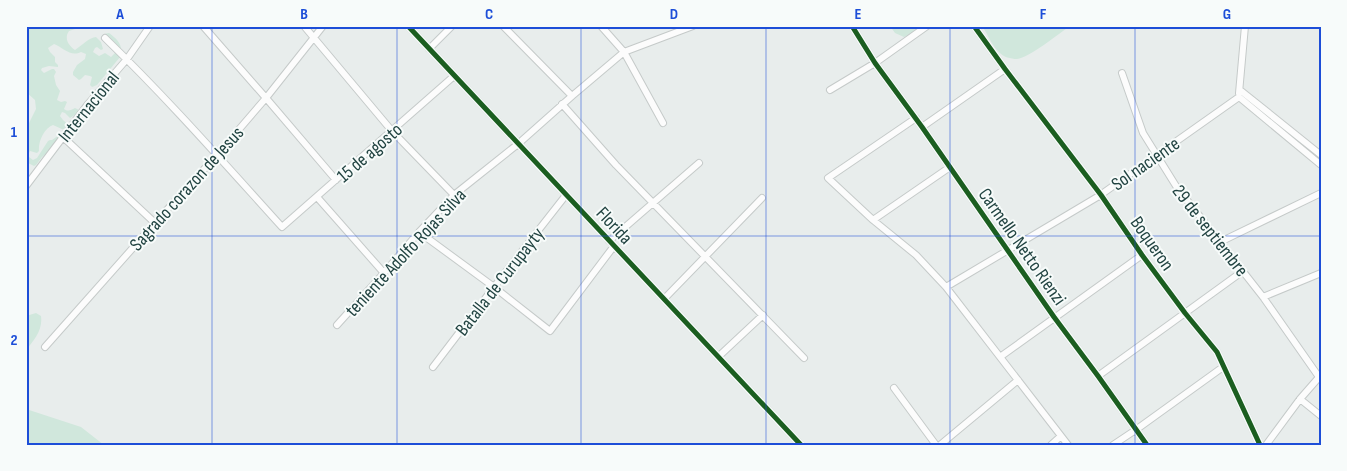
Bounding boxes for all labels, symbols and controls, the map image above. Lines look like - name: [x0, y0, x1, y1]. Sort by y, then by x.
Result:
- text: A: [115, 5, 124, 24]
- text: B: [300, 5, 308, 24]
- text: C: [485, 5, 493, 24]
- text: D: [670, 5, 678, 24]
- text: E: [855, 5, 862, 24]
- text: F: [1040, 5, 1047, 24]
- text: G: [1223, 5, 1231, 24]
- street label: Internacional: [54, 67, 125, 147]
- street label: 15 de agosto: [333, 119, 407, 188]
- street label: Sagrado corazon de Jesus: [125, 122, 249, 256]
- text: 1: [11, 123, 18, 142]
- street label: Sol naciente: [1107, 132, 1185, 196]
- street label: 29 de septiembre: [1167, 180, 1253, 281]
- street label: teniente Adolfo Rojas Silva: [341, 184, 471, 322]
- street label: Carmello Netto Rienzi: [973, 184, 1071, 310]
- street label: Florida: [591, 203, 637, 250]
- street label: Boqueron: [1125, 212, 1179, 275]
- street label: Batalla de Curupayty: [451, 223, 550, 341]
- text: 2: [10, 331, 18, 350]

